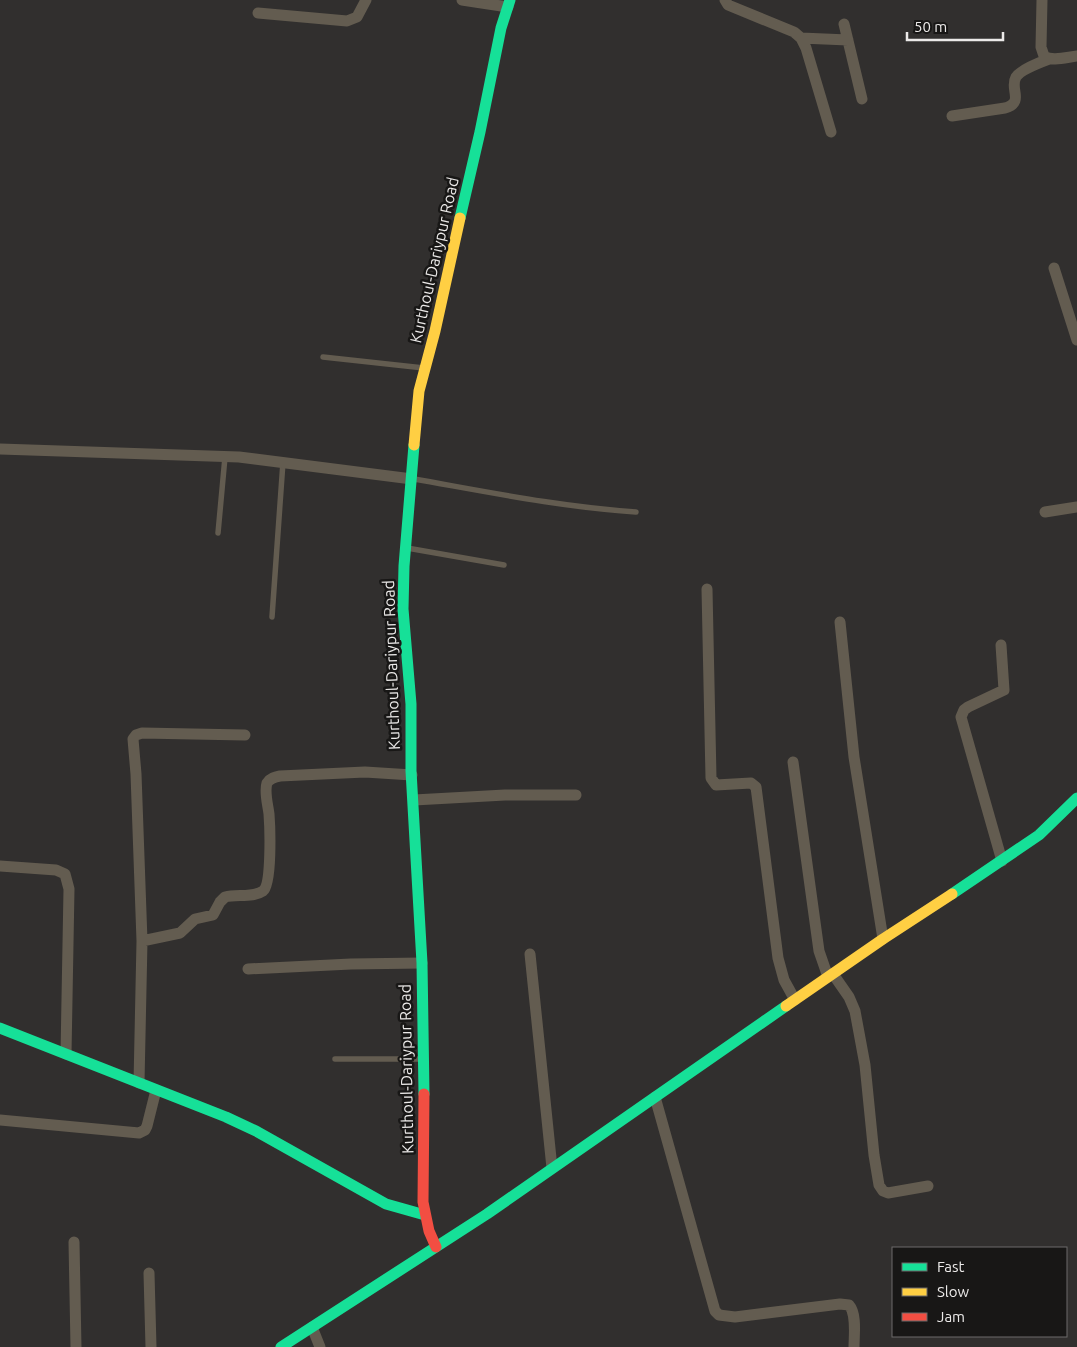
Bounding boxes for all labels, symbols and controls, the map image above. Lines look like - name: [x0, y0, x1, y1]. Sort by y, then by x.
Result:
- scale bar: [907, 10, 1003, 42]
- text: 50 m: [914, 18, 947, 35]
- street label: Kurthoul-Dariypur Road: [406, 175, 462, 345]
- street label: Kurthoul-Dariypur Road: [379, 580, 403, 750]
- street label: Kurthoul-Dariypur Road: [396, 984, 416, 1154]
- legend: [892, 1247, 1067, 1337]
- text: Fast: [937, 1258, 965, 1275]
- text: Slow: [937, 1283, 970, 1300]
- text: Jam: [937, 1308, 965, 1325]

